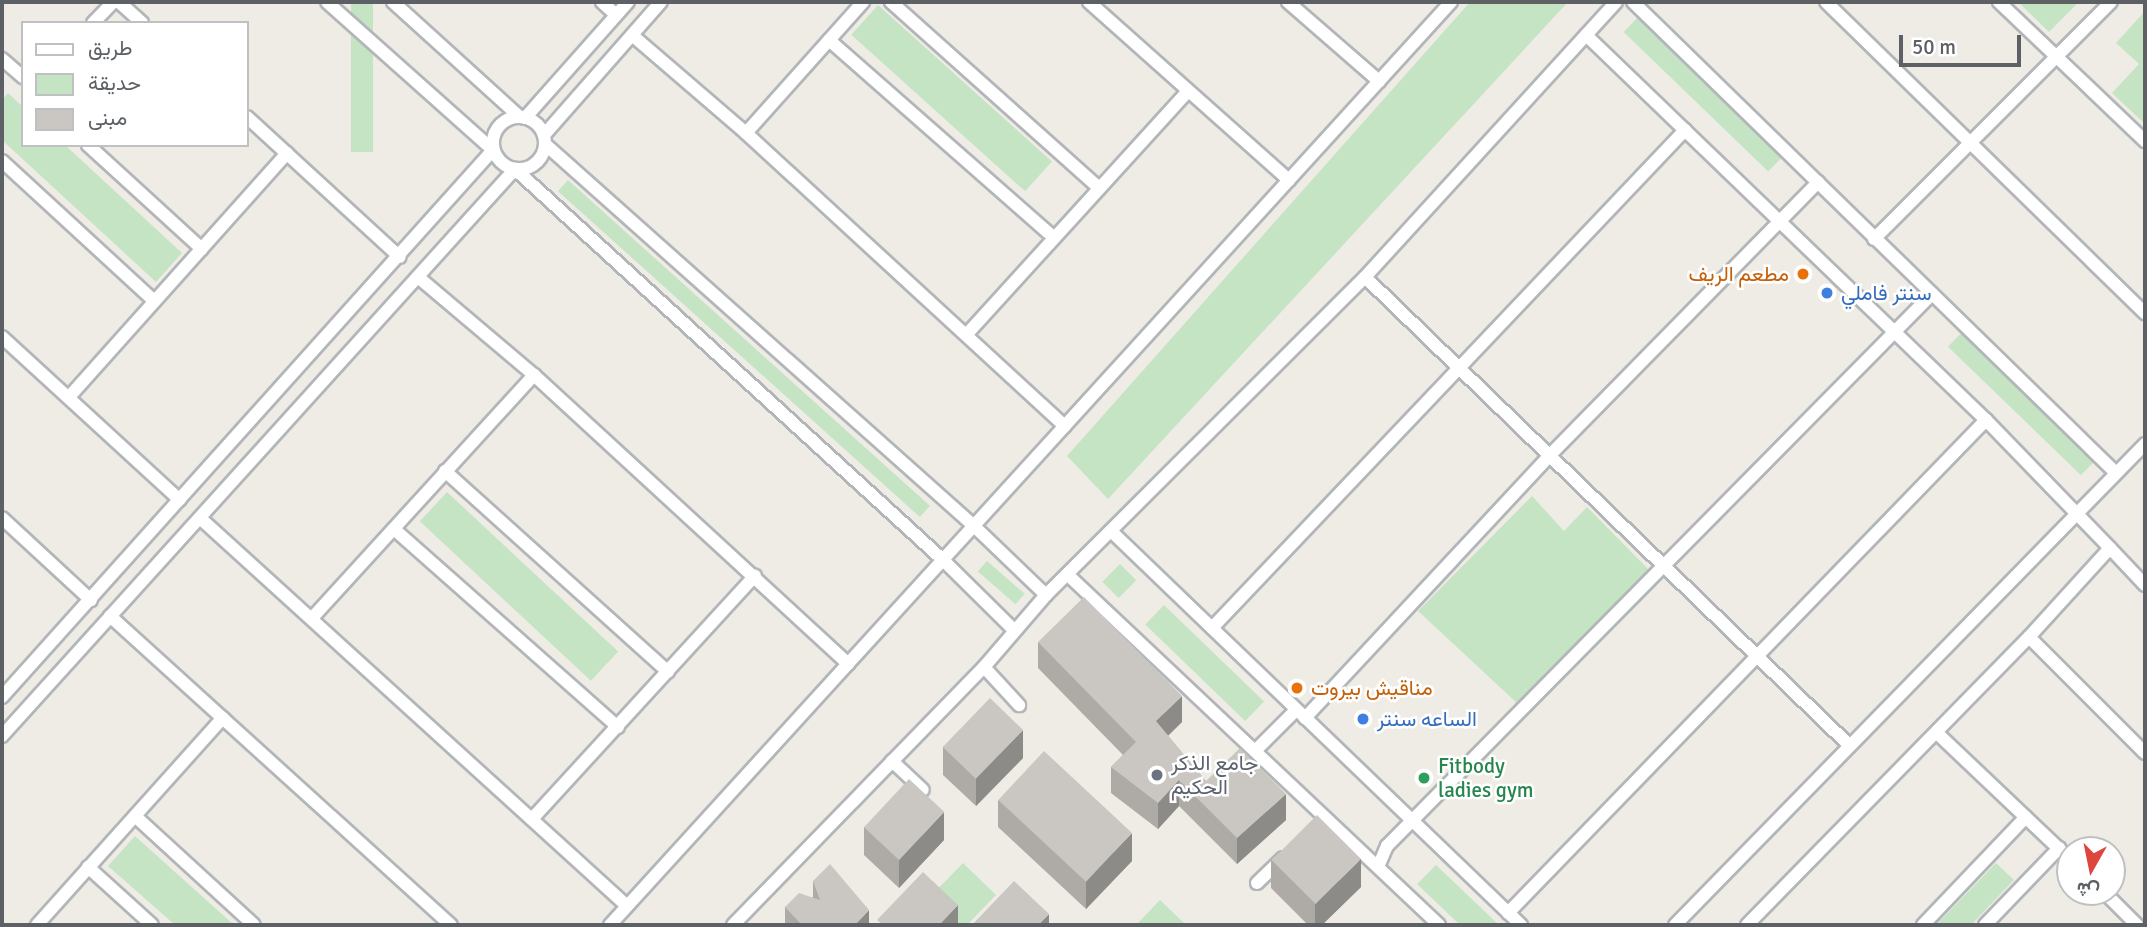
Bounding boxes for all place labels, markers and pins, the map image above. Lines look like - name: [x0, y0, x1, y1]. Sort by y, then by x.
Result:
- place label: مطعم الريف: [1689, 261, 1789, 287]
- marker: مطعم الريف: [1795, 266, 1811, 282]
- place label: سنتر فاملي: [1841, 280, 1931, 306]
- marker: سنتر فاملي: [1819, 285, 1835, 301]
- place label: مناقيش بيروت: [1311, 675, 1433, 701]
- marker: مناقيش بيروت: [1289, 680, 1305, 696]
- place label: الساعه سنتر: [1377, 706, 1477, 732]
- marker: الساعه سنتر: [1355, 711, 1371, 727]
- place label: جامع الذكر الحكيم: [1171, 750, 1258, 800]
- place label: Fitbody ladies gym: [1438, 753, 1533, 803]
- marker: جامع الذكر الحكيم: [1149, 767, 1165, 783]
- marker: Fitbody ladies gym: [1416, 770, 1432, 786]

